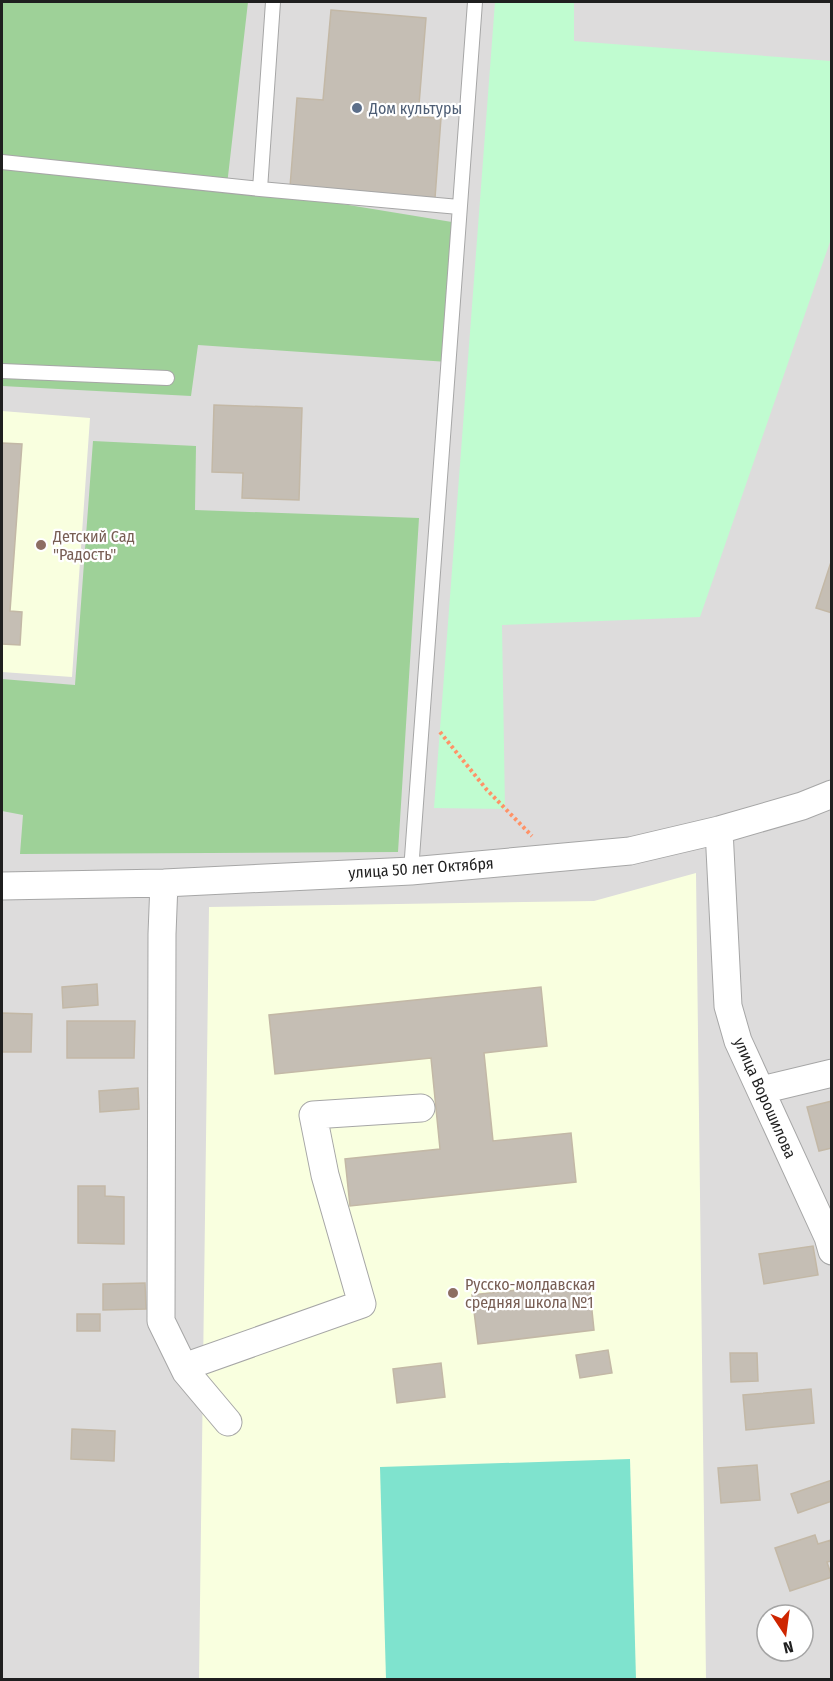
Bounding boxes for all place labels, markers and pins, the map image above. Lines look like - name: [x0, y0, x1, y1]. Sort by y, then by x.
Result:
- place label: Дом культуры: [368, 99, 462, 118]
- marker: Дом культуры: [350, 101, 364, 115]
- place label: Детский Сад "Радость": [52, 527, 135, 564]
- marker: Детский Сад "Радость": [34, 538, 48, 552]
- place label: Русско-молдавская средняя школа №1: [465, 1275, 595, 1312]
- marker: Русско-молдавская средняя школа №1: [446, 1286, 460, 1300]

